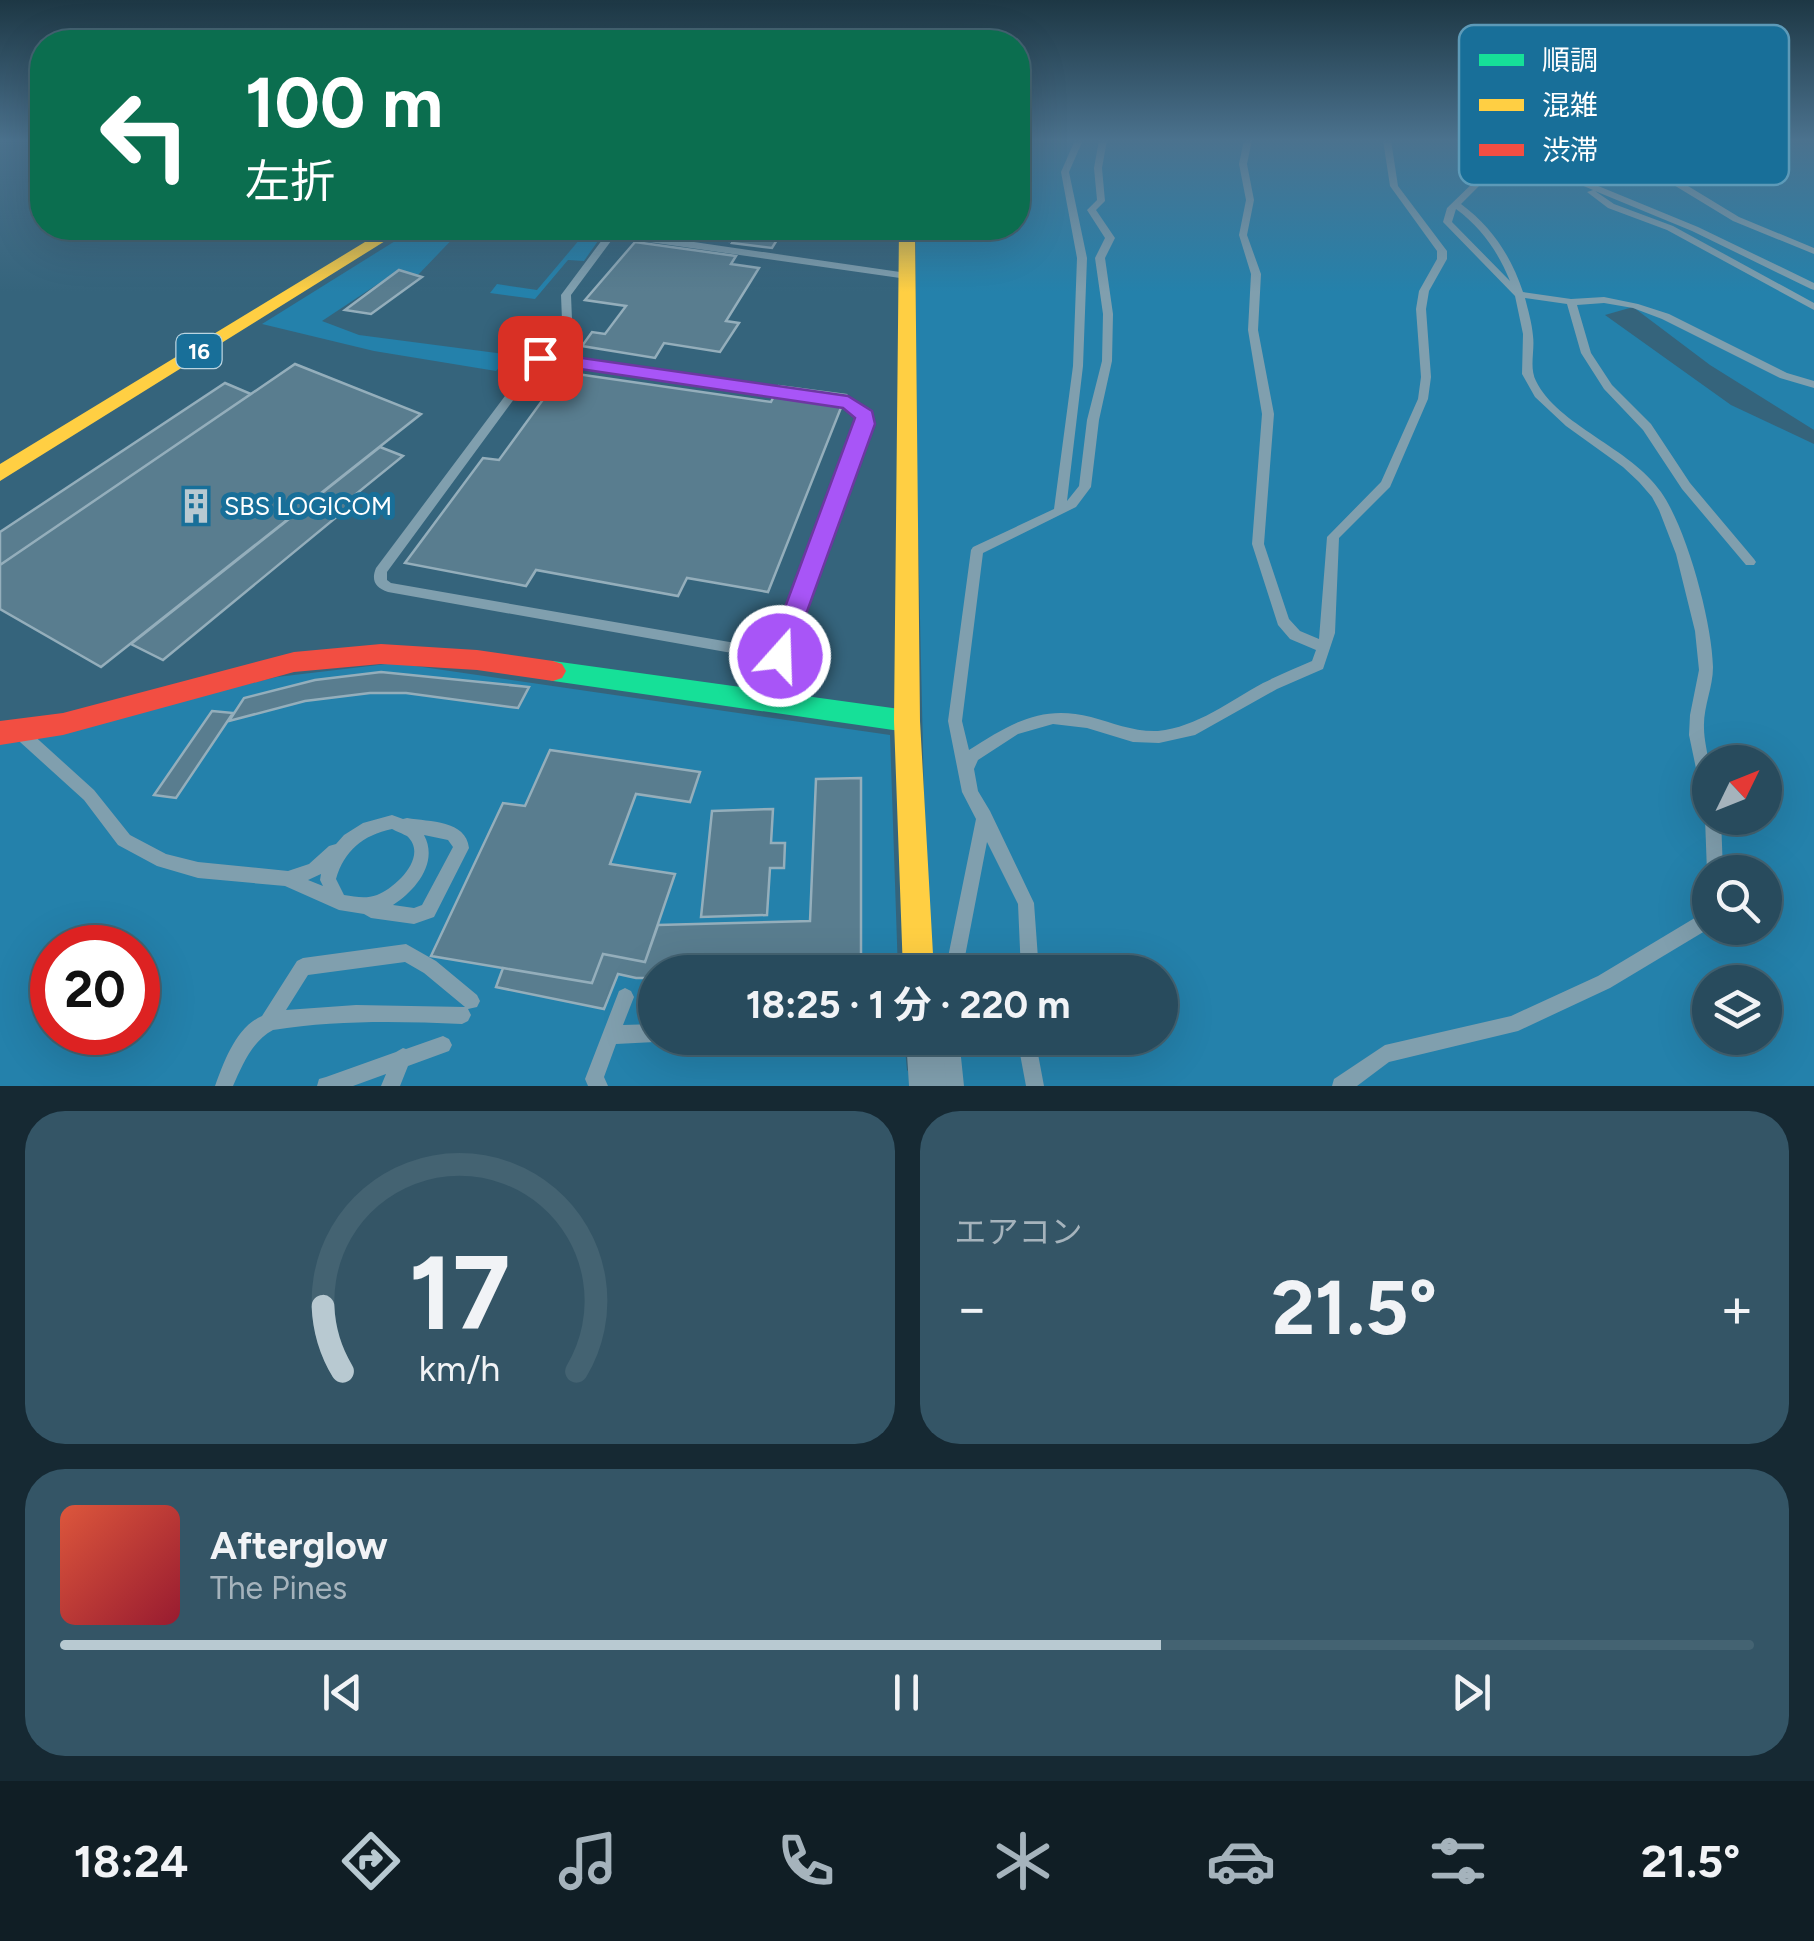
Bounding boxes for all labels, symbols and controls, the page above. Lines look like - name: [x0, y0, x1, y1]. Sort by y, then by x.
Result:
- legend: [1459, 25, 1789, 185]
- text: 順調: [1542, 43, 1598, 77]
- text: 100 m: [245, 60, 443, 145]
- icon: left: [80, 70, 210, 200]
- text: 混雑: [1542, 88, 1598, 122]
- text: 渋滞: [1542, 133, 1598, 167]
- text: 左折: [245, 154, 335, 208]
- pin: [498, 316, 583, 401]
- icon: arrive: [513, 331, 568, 386]
- road number: 16: [176, 334, 222, 368]
- building icon: SBS LOGICOM: [177, 487, 215, 525]
- place label: SBS LOGICOM: [224, 491, 392, 521]
- position arrow: [728, 604, 832, 708]
- north arrow: [1692, 745, 1782, 835]
- map controls: [1692, 745, 1782, 1055]
- button: search: [1692, 855, 1782, 945]
- speed limit sign: 20: [30, 925, 160, 1055]
- button: layers: [1692, 965, 1782, 1055]
- text: 18:25 · 1 分 · 220 m: [746, 982, 1070, 1028]
- text: エアコン: [955, 1213, 1083, 1251]
- text: 17: [409, 1230, 511, 1355]
- text: 21.5°: [1271, 1263, 1437, 1353]
- text: −: [955, 1275, 989, 1341]
- text: +: [1720, 1275, 1754, 1341]
- text: km/h: [419, 1347, 501, 1390]
- text: Afterglow: [210, 1523, 388, 1569]
- text: The Pines: [210, 1569, 347, 1607]
- icon: previous: [315, 1665, 370, 1720]
- icon: pause: [879, 1665, 934, 1720]
- icon: next: [1444, 1665, 1499, 1720]
- icon: directions: [336, 1826, 406, 1896]
- icon: music: [553, 1826, 623, 1896]
- icon: phone: [771, 1826, 841, 1896]
- icon: climate: [988, 1826, 1058, 1896]
- icon: car: [1206, 1826, 1276, 1896]
- icon: filters: [1423, 1826, 1493, 1896]
- text: 18:24: [74, 1834, 188, 1888]
- text: 21.5°: [1641, 1834, 1740, 1888]

